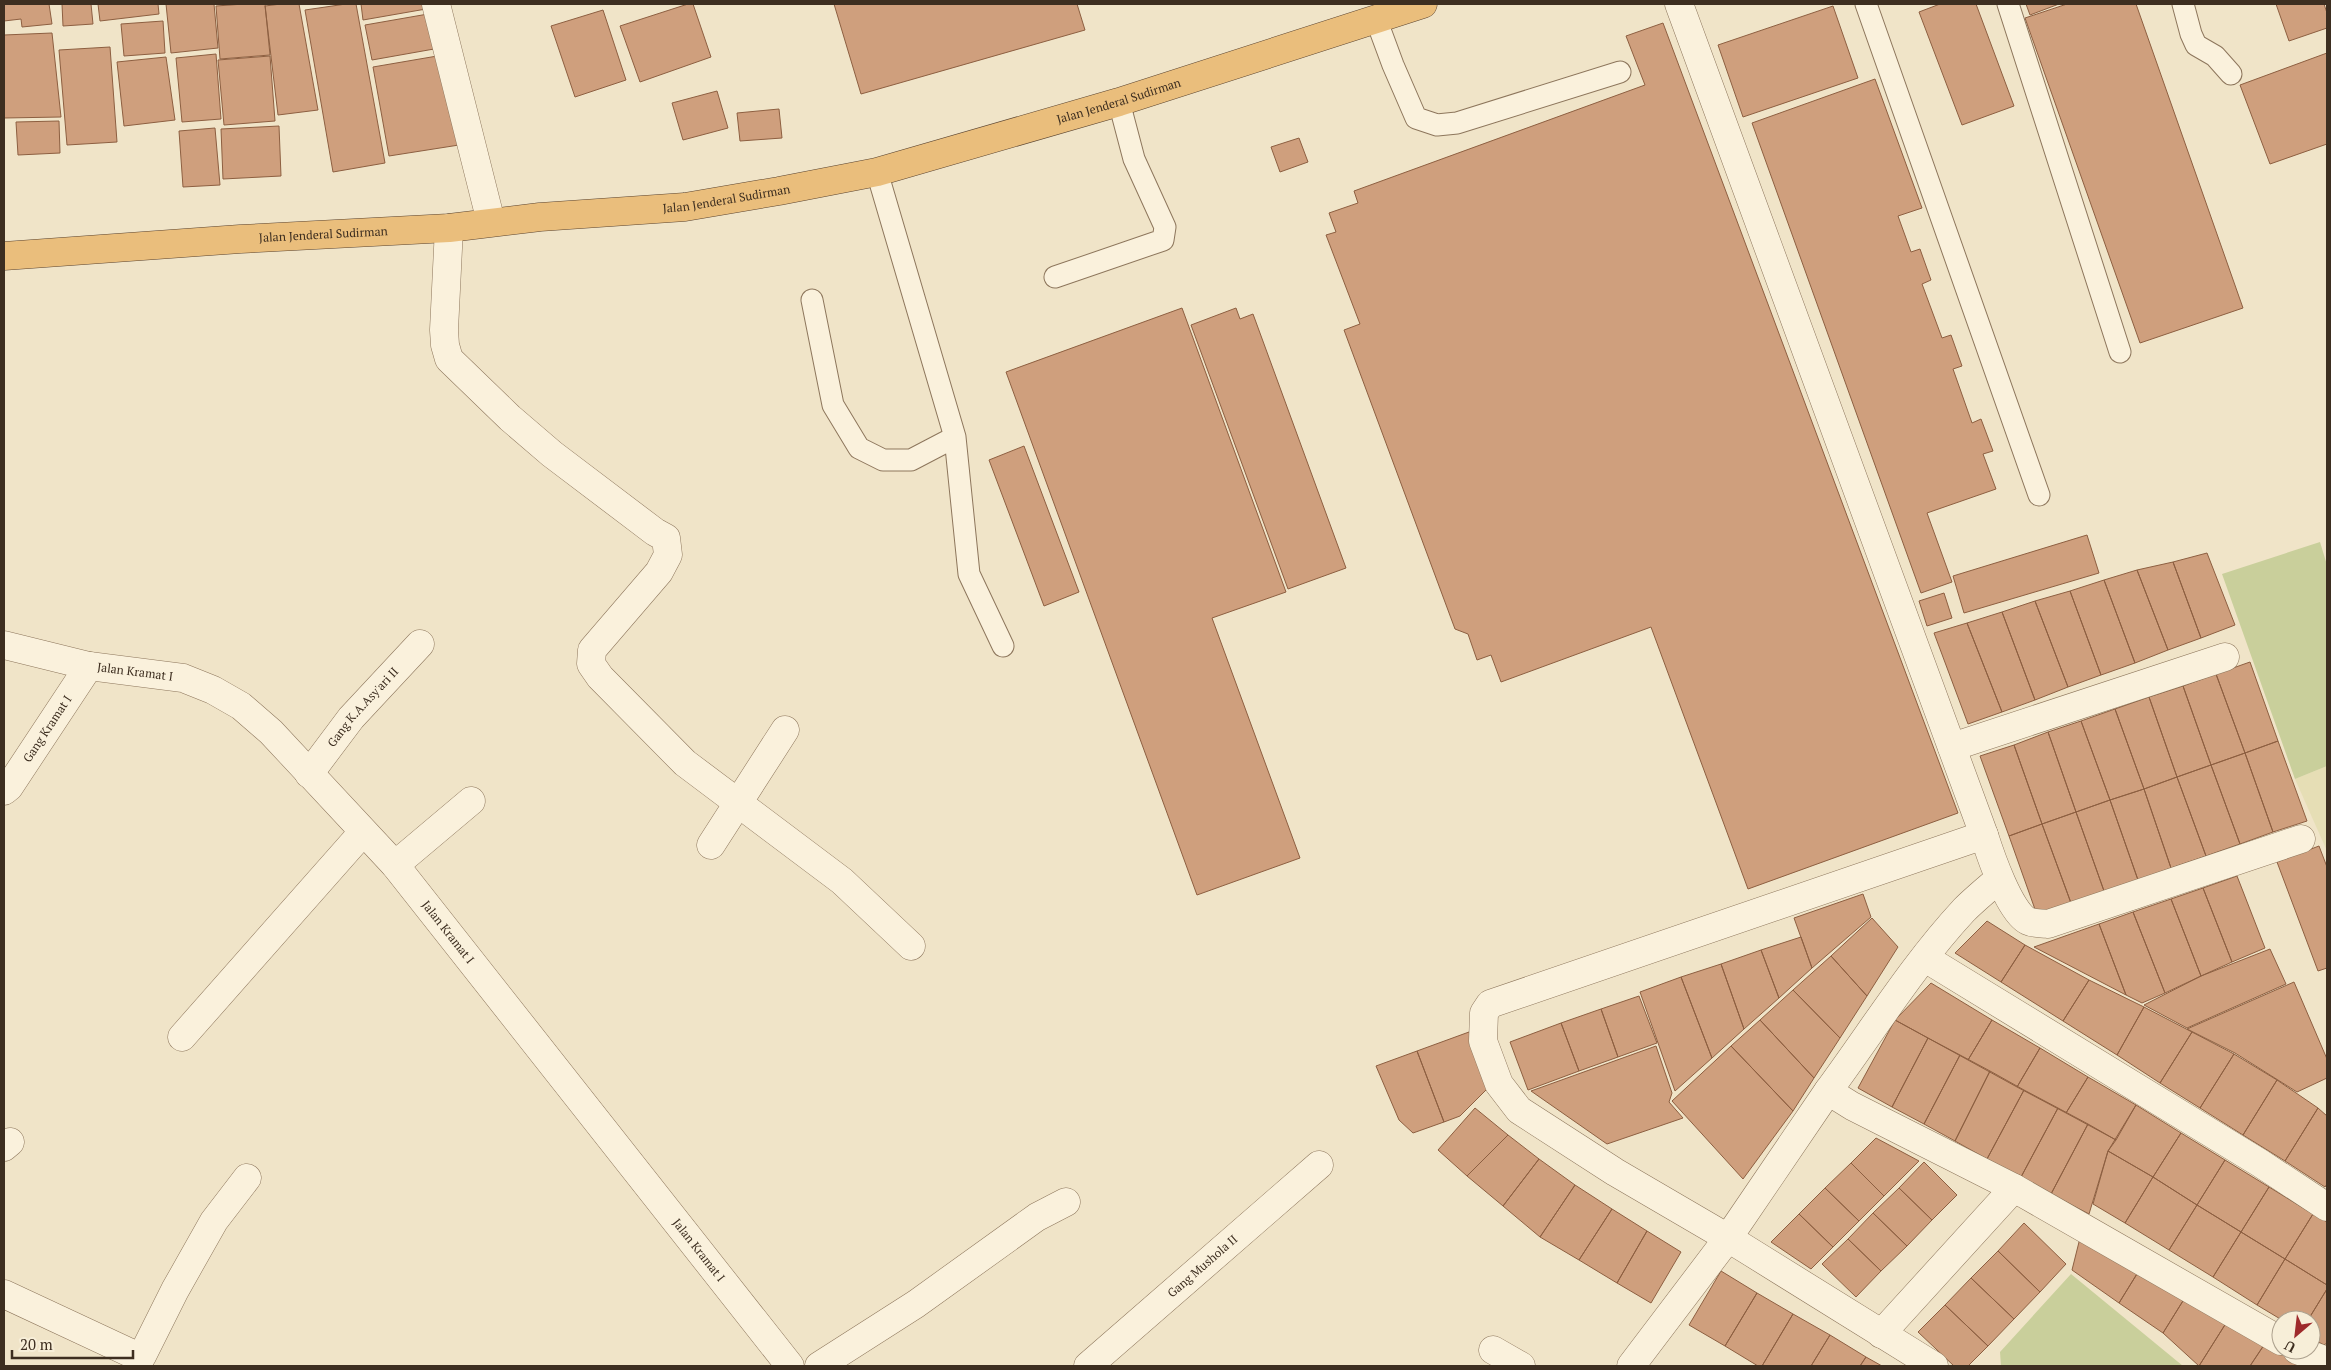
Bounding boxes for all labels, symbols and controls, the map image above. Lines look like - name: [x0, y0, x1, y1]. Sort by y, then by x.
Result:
- street label: Jalan Jenderal Sudirman: [1055, 75, 1182, 127]
- street label: Jalan Jenderal Sudirman: [662, 181, 791, 216]
- street label: Jalan Jenderal Sudirman: [258, 223, 388, 245]
- street label: Jalan Kramat I: [96, 659, 174, 684]
- street label: Gang K.A.Asy'ari II: [324, 664, 401, 750]
- street label: Gang Kramat I: [19, 692, 75, 765]
- street label: Jalan Kramat I: [419, 897, 478, 967]
- street label: Jalan Kramat I: [670, 1215, 729, 1285]
- street label: Gang Mushola II: [1164, 1231, 1240, 1300]
- north arrow: [2271, 1310, 2321, 1360]
- scale bar: [12, 1328, 134, 1360]
- text: 20 m: [20, 1334, 53, 1354]
- text: U: [2281, 1336, 2299, 1358]

